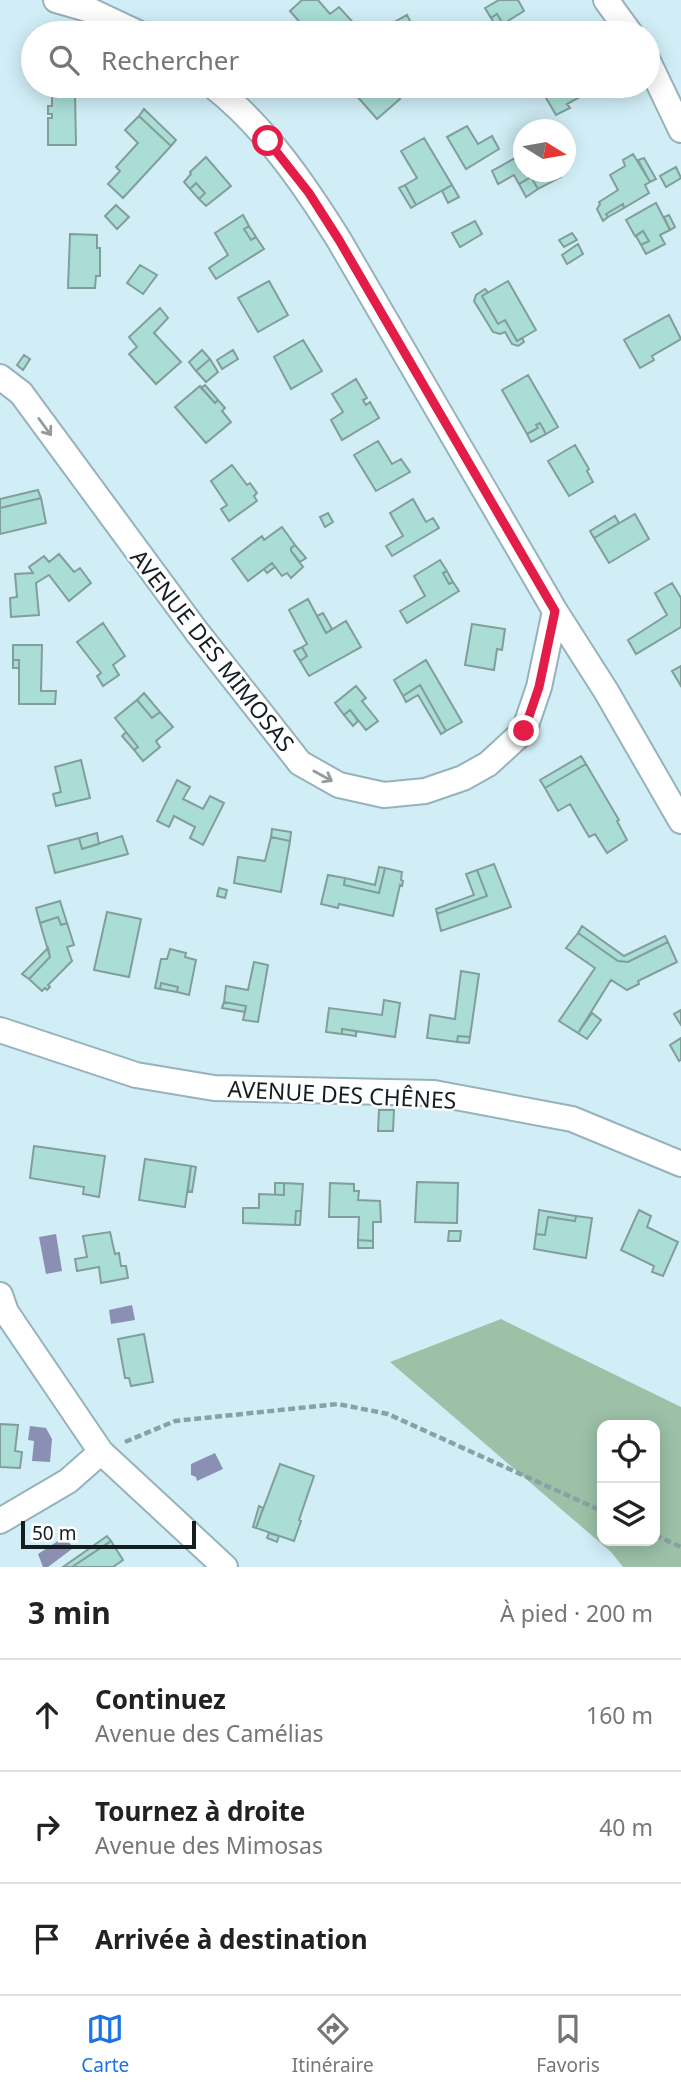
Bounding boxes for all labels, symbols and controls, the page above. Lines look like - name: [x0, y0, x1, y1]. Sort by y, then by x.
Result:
- search box: [21, 21, 660, 98]
- icon: search: [45, 41, 83, 79]
- text: Rechercher: [101, 42, 239, 78]
- north arrow: [513, 119, 576, 182]
- route start: [252, 125, 283, 156]
- one-way arrow: [38, 417, 52, 436]
- street label: AVENUE DES MIMOSAS: [124, 542, 302, 758]
- route end: [508, 715, 539, 746]
- one-way arrow: [312, 770, 333, 783]
- street label: AVENUE DES CHÊNES: [227, 1072, 457, 1116]
- map controls: [597, 1420, 660, 1546]
- button: locate: [597, 1420, 660, 1483]
- button: layers: [597, 1483, 660, 1546]
- scale bar: [21, 1518, 196, 1550]
- text: 50 m: [32, 1520, 76, 1546]
- text: 3 min: [28, 1592, 111, 1633]
- text: À pied · 200 m: [500, 1597, 653, 1629]
- text: Continuez: [95, 1681, 226, 1717]
- icon: ahead: [28, 1696, 66, 1734]
- text: 160 m: [586, 1699, 653, 1731]
- text: Avenue des Camélias: [95, 1717, 324, 1749]
- text: Tournez à droite: [95, 1793, 305, 1829]
- icon: right: [28, 1808, 66, 1846]
- text: 40 m: [599, 1811, 653, 1843]
- text: Avenue des Mimosas: [95, 1829, 323, 1861]
- icon: arrive: [28, 1920, 66, 1958]
- text: Arrivée à destination: [95, 1921, 368, 1957]
- tab: Carte: [81, 2010, 129, 2078]
- tab: Itinéraire: [292, 2010, 374, 2078]
- tab: Favoris: [536, 2010, 600, 2078]

